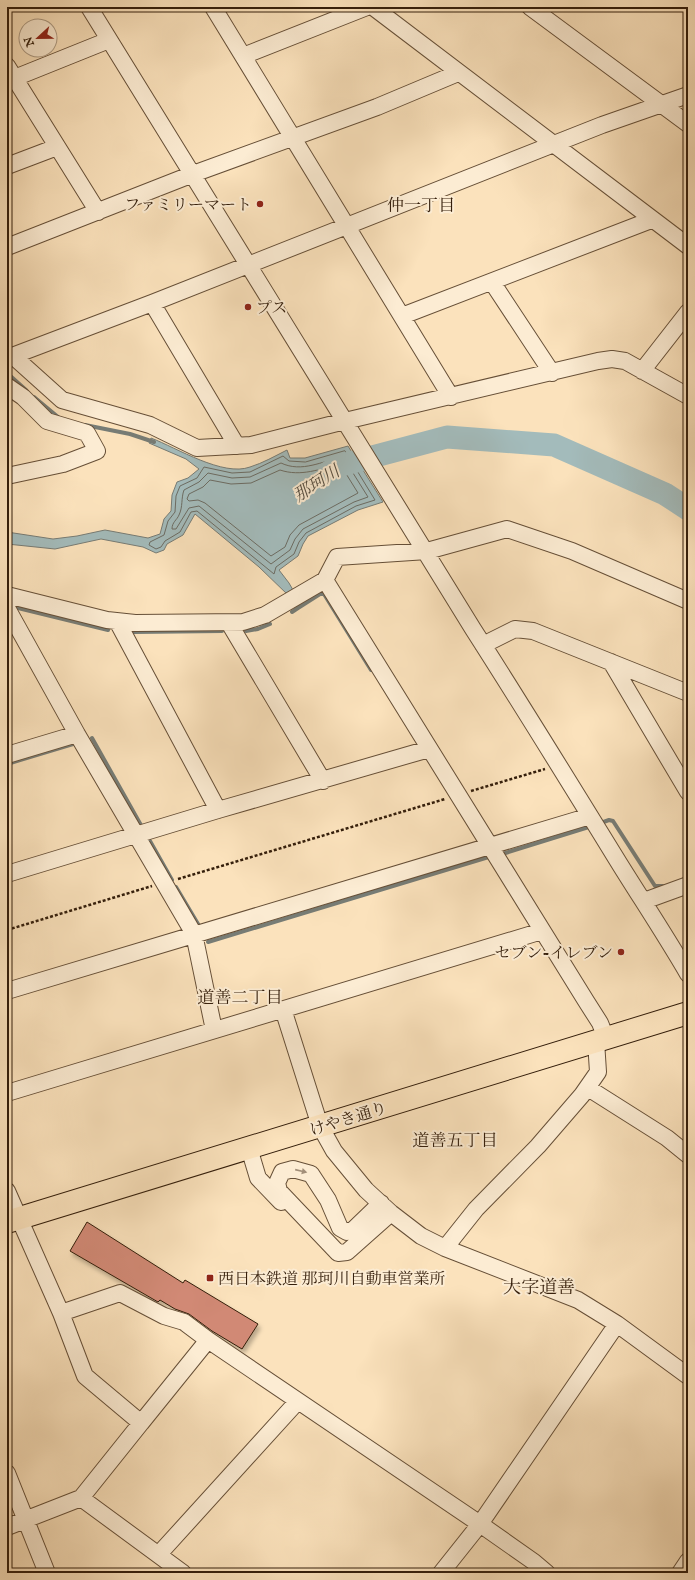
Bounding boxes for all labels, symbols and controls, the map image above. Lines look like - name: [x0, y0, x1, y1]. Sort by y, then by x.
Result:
- north arrow: [18, 18, 58, 58]
- text: N: [21, 34, 38, 49]
- place label: ファミリーマート: [124, 196, 252, 216]
- district label: 仲一丁目: [387, 196, 455, 217]
- marker: ファミリーマート: [255, 199, 265, 209]
- place label: プス: [256, 299, 287, 319]
- marker: プス: [243, 302, 253, 312]
- water label: 那珂川: [290, 460, 346, 507]
- place label: セブン-イレブン: [495, 944, 613, 964]
- marker: セブン-イレブン: [616, 947, 626, 957]
- district label: 道善二丁目: [198, 988, 283, 1009]
- street label: けやき通り: [307, 1099, 390, 1141]
- district label: 道善五丁目: [413, 1131, 498, 1152]
- one-way arrow: [295, 1169, 307, 1175]
- place label: 西日本鉄道 那珂川自動車営業所: [218, 1270, 446, 1290]
- marker: 西日本鉄道 那珂川自動車営業所: [205, 1273, 215, 1283]
- district label: 大字道善: [503, 1277, 575, 1300]

